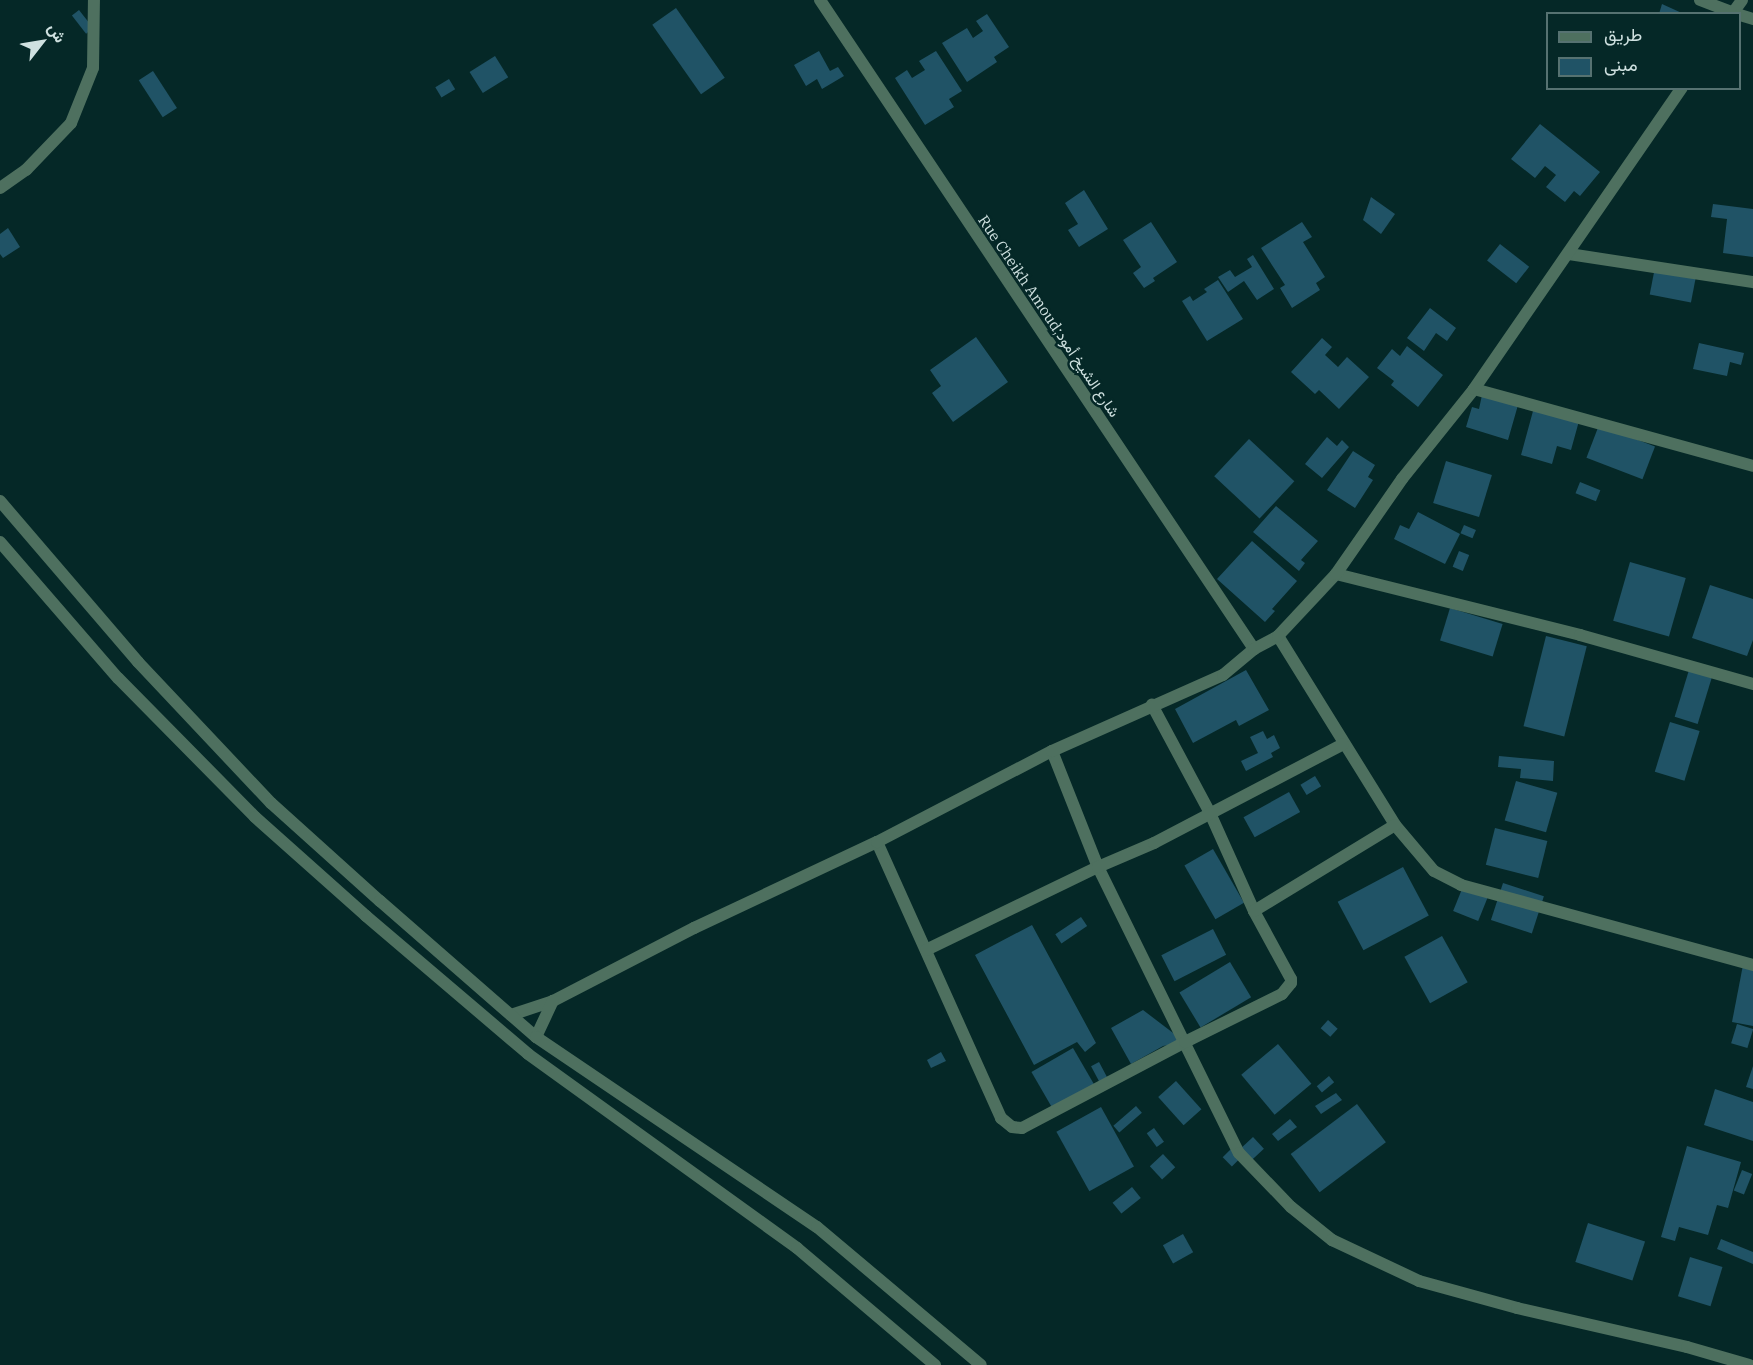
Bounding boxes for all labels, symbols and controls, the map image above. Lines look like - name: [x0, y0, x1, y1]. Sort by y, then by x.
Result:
- north arrow: [12, 12, 72, 72]
- legend: [1546, 12, 1741, 90]
- text: ش: [44, 19, 71, 46]
- text: طريق: [1604, 23, 1642, 46]
- text: مبنى: [1604, 53, 1638, 76]
- street label: Rue Cheikh Amoud;شارع الشيخ أمود: [975, 212, 1123, 420]

